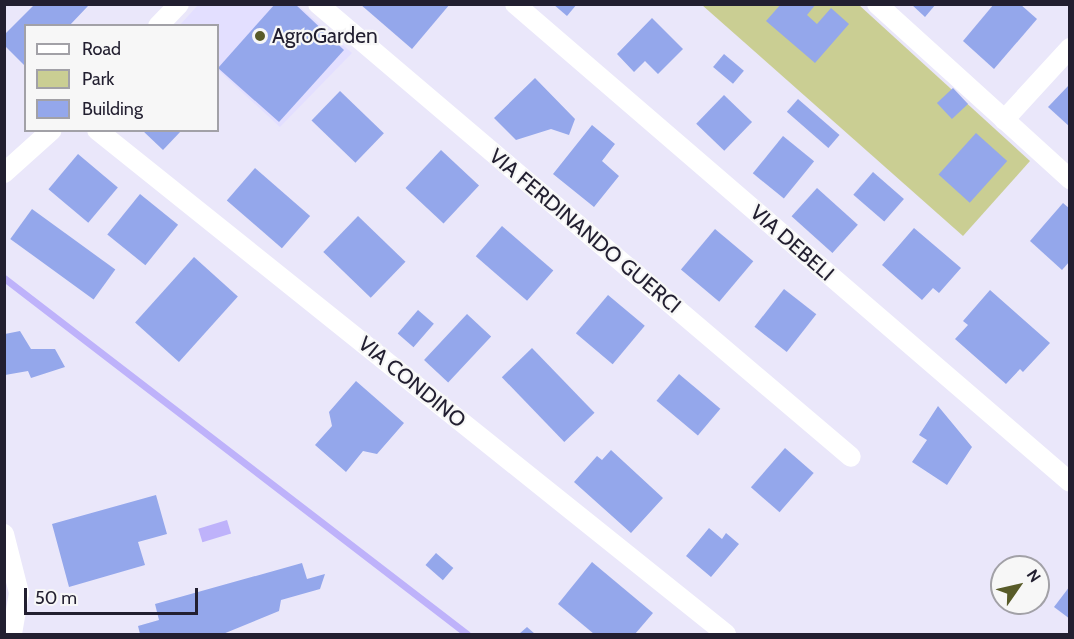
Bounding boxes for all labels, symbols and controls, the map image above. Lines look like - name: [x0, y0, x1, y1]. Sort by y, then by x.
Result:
- place label: AgroGarden: [272, 23, 378, 49]
- legend: [24, 24, 219, 132]
- marker: AgroGarden: [253, 29, 267, 43]
- text: Road: [82, 38, 121, 60]
- text: Park: [82, 68, 114, 90]
- text: Building: [82, 98, 143, 120]
- street label: VIA FERDINANDO GUERCI: [484, 143, 686, 319]
- street label: VIA DEBELI: [745, 200, 839, 286]
- street label: VIA CONDINO: [353, 331, 471, 433]
- north arrow: [990, 555, 1050, 615]
- text: N: [1023, 566, 1045, 586]
- scale bar: [27, 576, 201, 614]
- text: 50 m: [35, 587, 77, 609]

